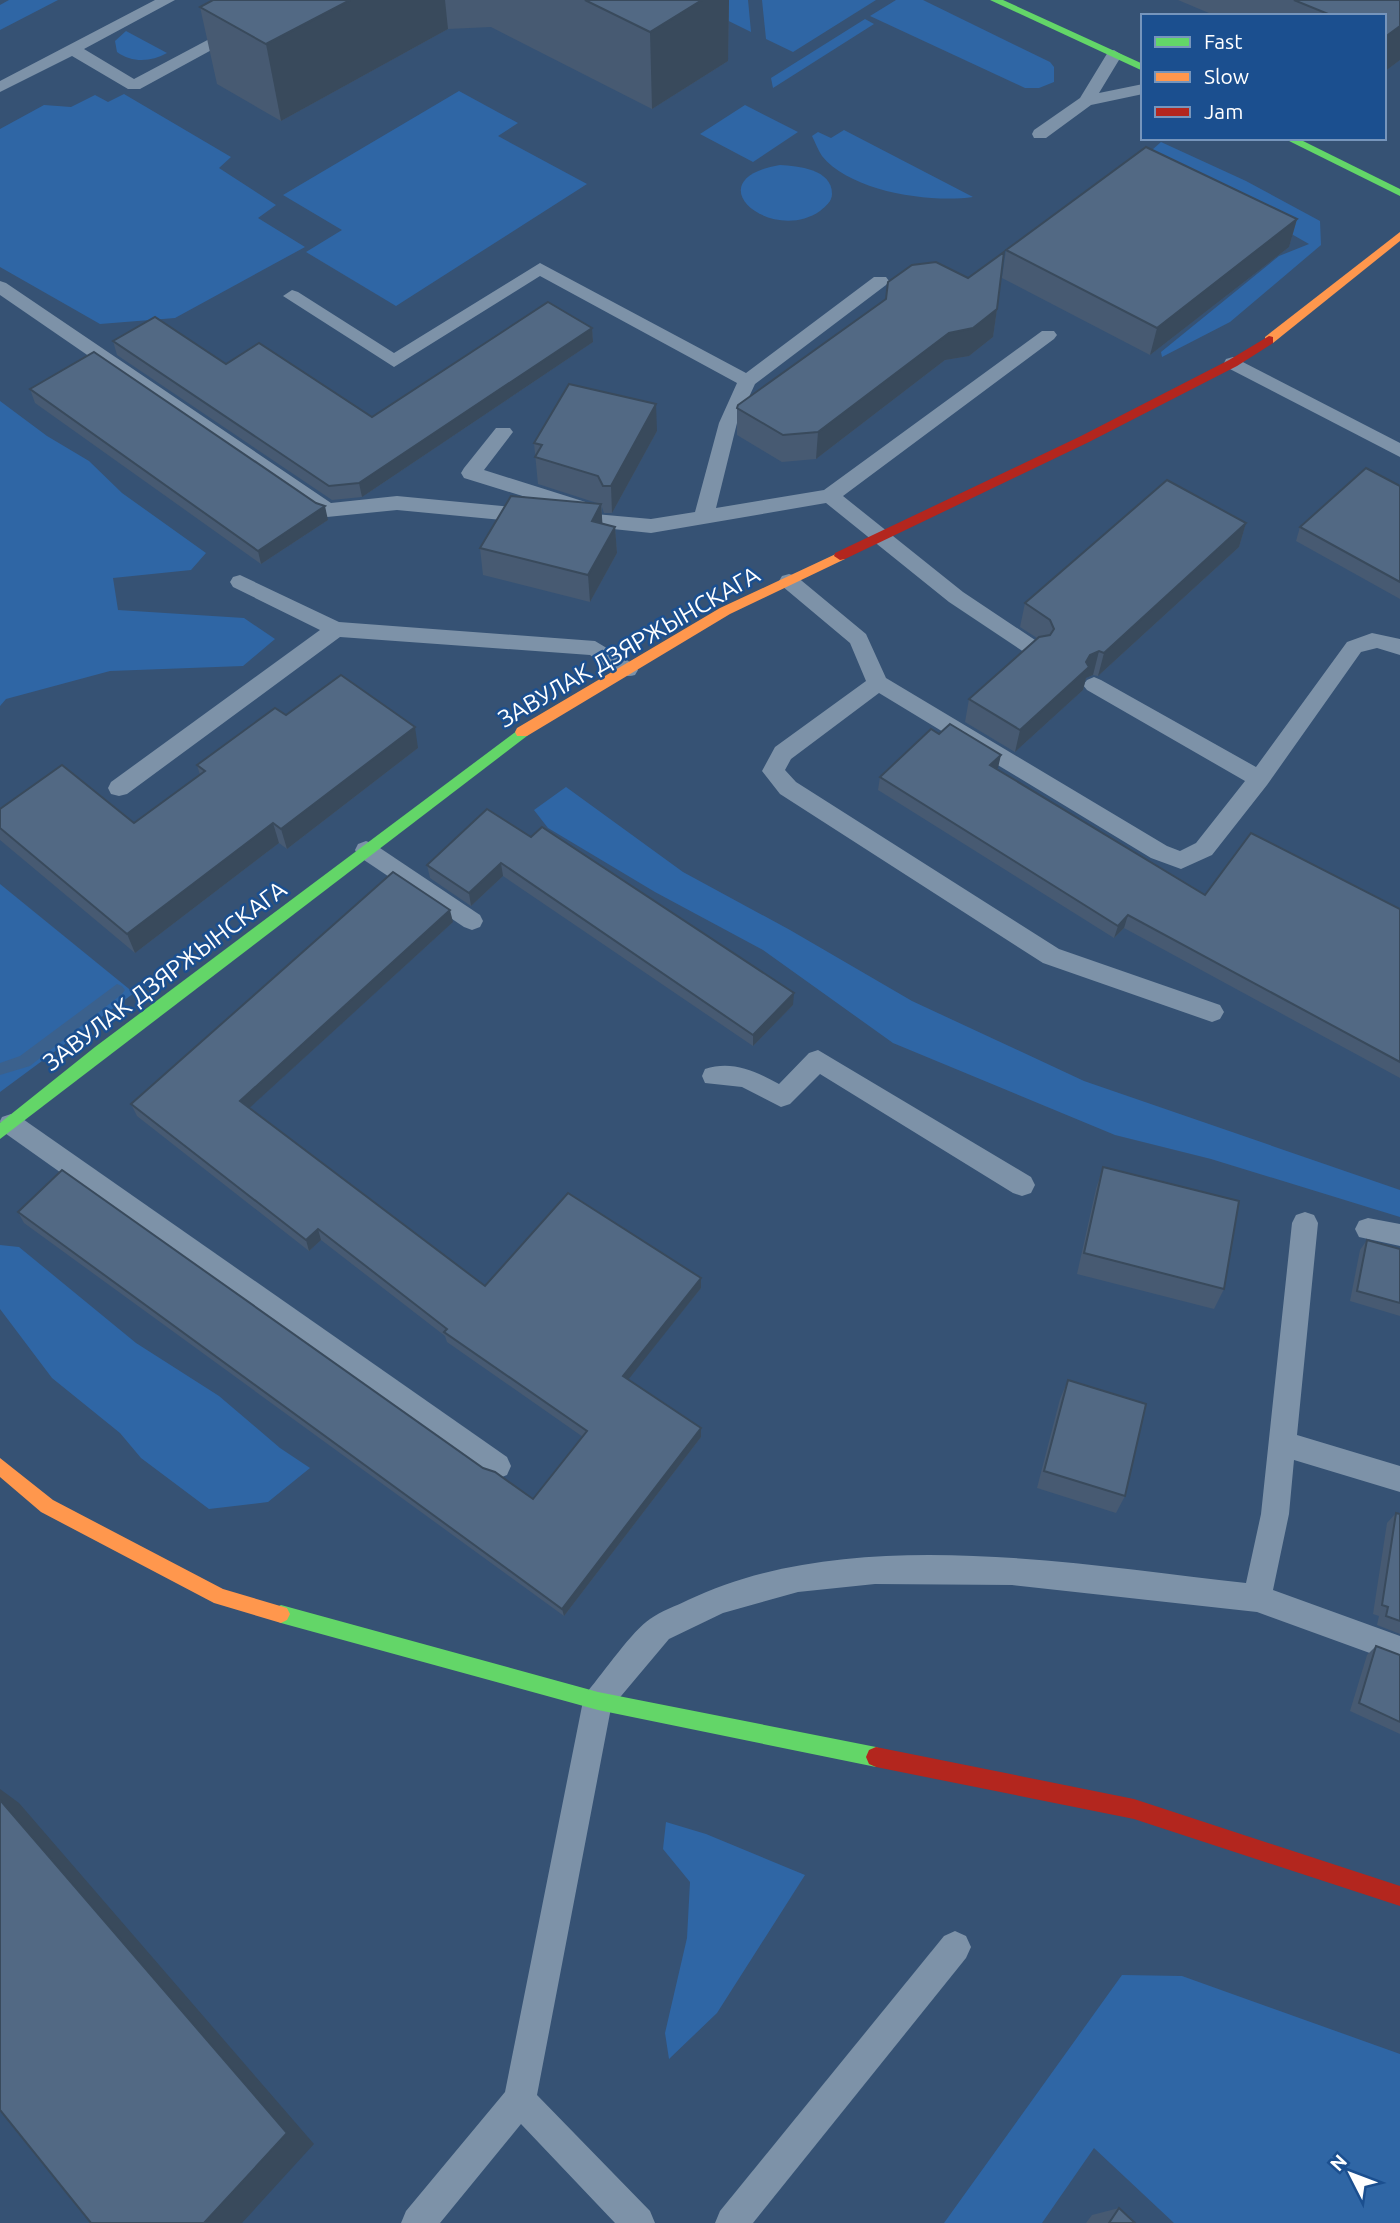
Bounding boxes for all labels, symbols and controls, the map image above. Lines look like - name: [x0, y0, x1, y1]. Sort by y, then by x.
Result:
- legend: [1141, 14, 1386, 140]
- text: Fast: [1204, 29, 1242, 53]
- text: Slow: [1204, 64, 1249, 88]
- text: Jam: [1204, 99, 1243, 123]
- street label: ЗАВУЛАК ДЗЯРЖЫНСКАГА: [493, 560, 765, 733]
- street label: ЗАВУЛАК ДЗЯРЖЫНСКАГА: [38, 875, 292, 1076]
- north arrow: [1316, 2139, 1386, 2209]
- text: N: [1325, 2150, 1351, 2175]

